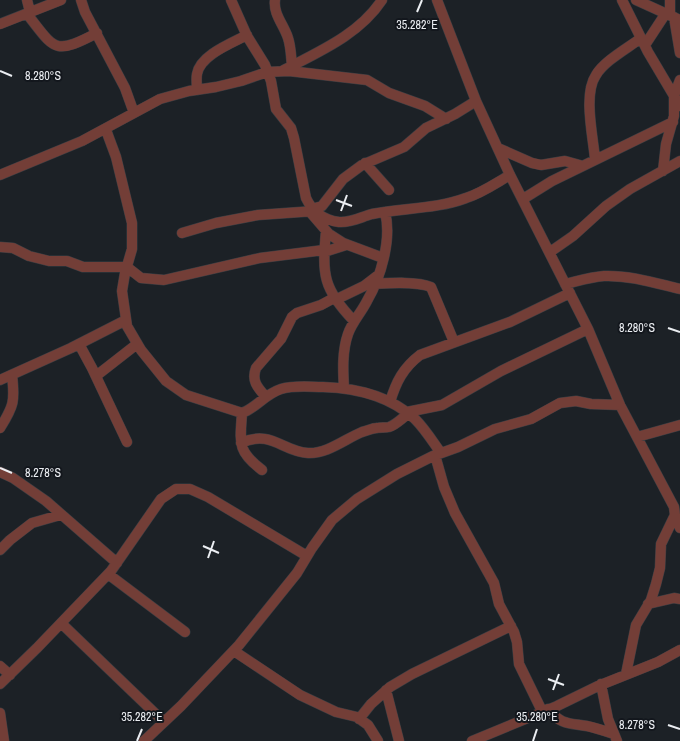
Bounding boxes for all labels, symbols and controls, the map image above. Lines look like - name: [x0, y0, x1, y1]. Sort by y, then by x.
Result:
- text: 35.282°E: [396, 17, 438, 33]
- text: 8.280°S: [25, 68, 61, 84]
- text: 8.280°S: [619, 320, 655, 336]
- text: 8.278°S: [25, 465, 61, 481]
- text: 35.282°E: [121, 709, 163, 725]
- text: 35.280°E: [516, 709, 558, 725]
- text: 8.278°S: [619, 717, 655, 733]

